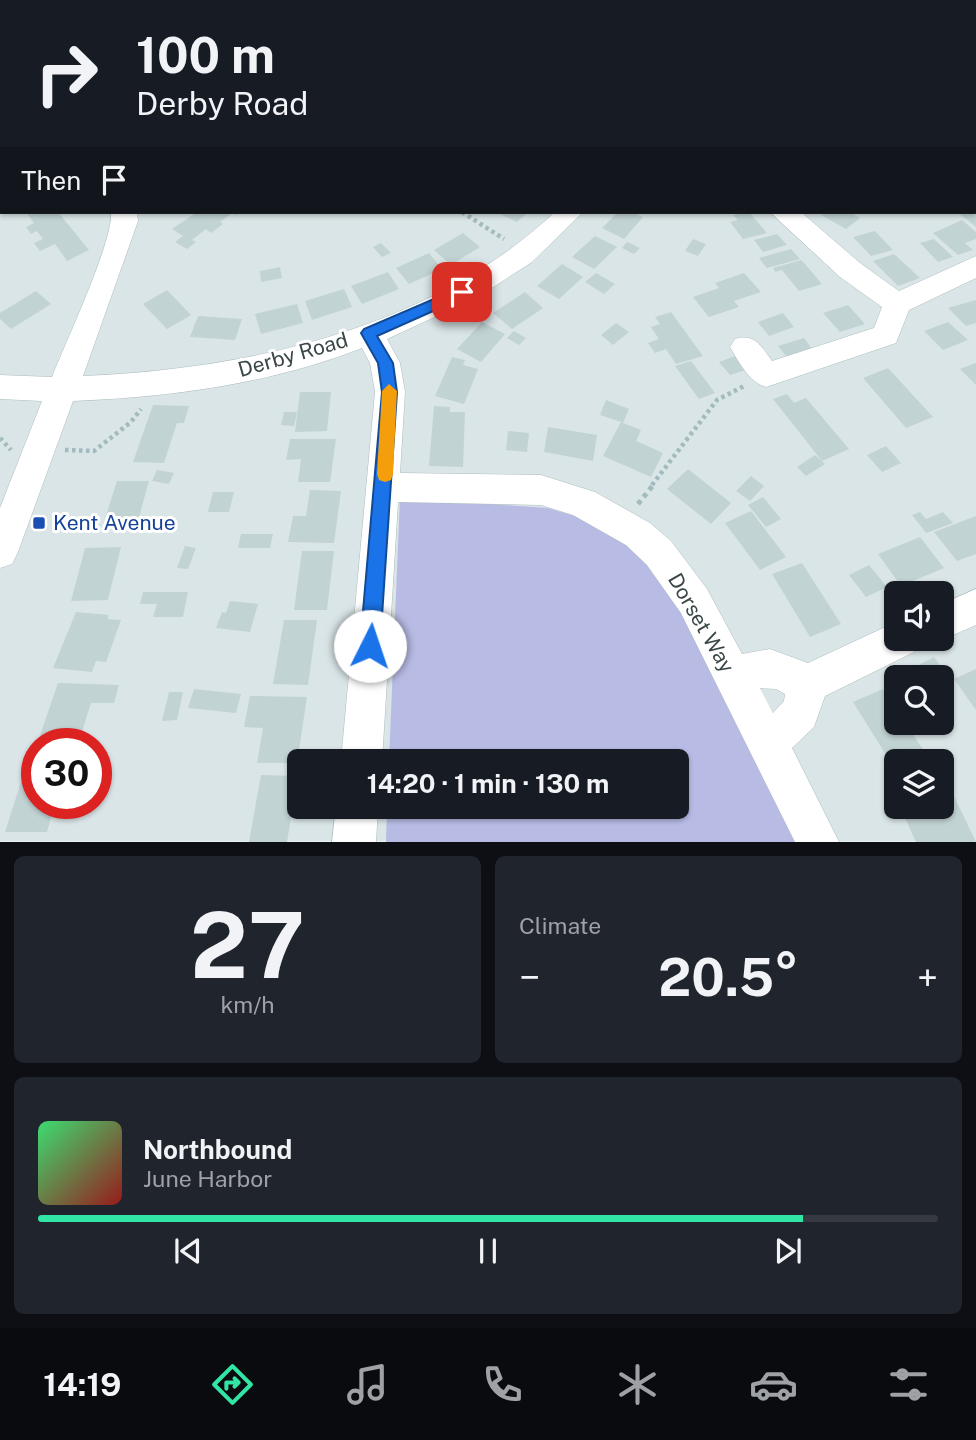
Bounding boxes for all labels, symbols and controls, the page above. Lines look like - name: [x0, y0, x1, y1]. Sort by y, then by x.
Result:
- text: 100 m: [136, 26, 275, 84]
- icon: right: [21, 28, 112, 119]
- text: Derby Road: [136, 85, 308, 122]
- icon: arrive: [95, 161, 133, 199]
- text: Then: [21, 165, 81, 196]
- pin: [432, 262, 492, 322]
- icon: arrive: [443, 273, 481, 311]
- street label: Derby Road: [235, 327, 351, 382]
- place label: Kent Avenue: [53, 510, 176, 535]
- marker: Kent Avenue: [31, 515, 47, 531]
- street label: Dorset Way: [663, 568, 740, 677]
- map controls: [884, 581, 954, 819]
- button: sound: [884, 581, 954, 651]
- position arrow: [333, 609, 407, 683]
- button: search: [884, 665, 954, 735]
- speed limit sign: 30: [21, 728, 112, 819]
- button: layers: [884, 749, 954, 819]
- text: 14:20 · 1 min · 130 m: [367, 768, 609, 799]
- text: 27: [190, 892, 305, 998]
- text: Climate: [519, 912, 601, 939]
- text: 20.5°: [658, 947, 799, 1008]
- text: −: [519, 955, 540, 1000]
- text: +: [917, 955, 938, 1000]
- text: km/h: [220, 991, 275, 1018]
- text: Northbound: [143, 1134, 292, 1165]
- text: June Harbor: [143, 1165, 272, 1192]
- icon: previous: [169, 1232, 207, 1270]
- icon: pause: [469, 1232, 507, 1270]
- icon: next: [769, 1232, 807, 1270]
- icon: directions: [208, 1360, 257, 1409]
- icon: music: [343, 1360, 392, 1409]
- icon: phone: [478, 1360, 527, 1409]
- icon: climate: [613, 1360, 662, 1409]
- icon: car: [749, 1360, 798, 1409]
- icon: filters: [884, 1360, 933, 1409]
- text: 14:19: [43, 1366, 121, 1403]

